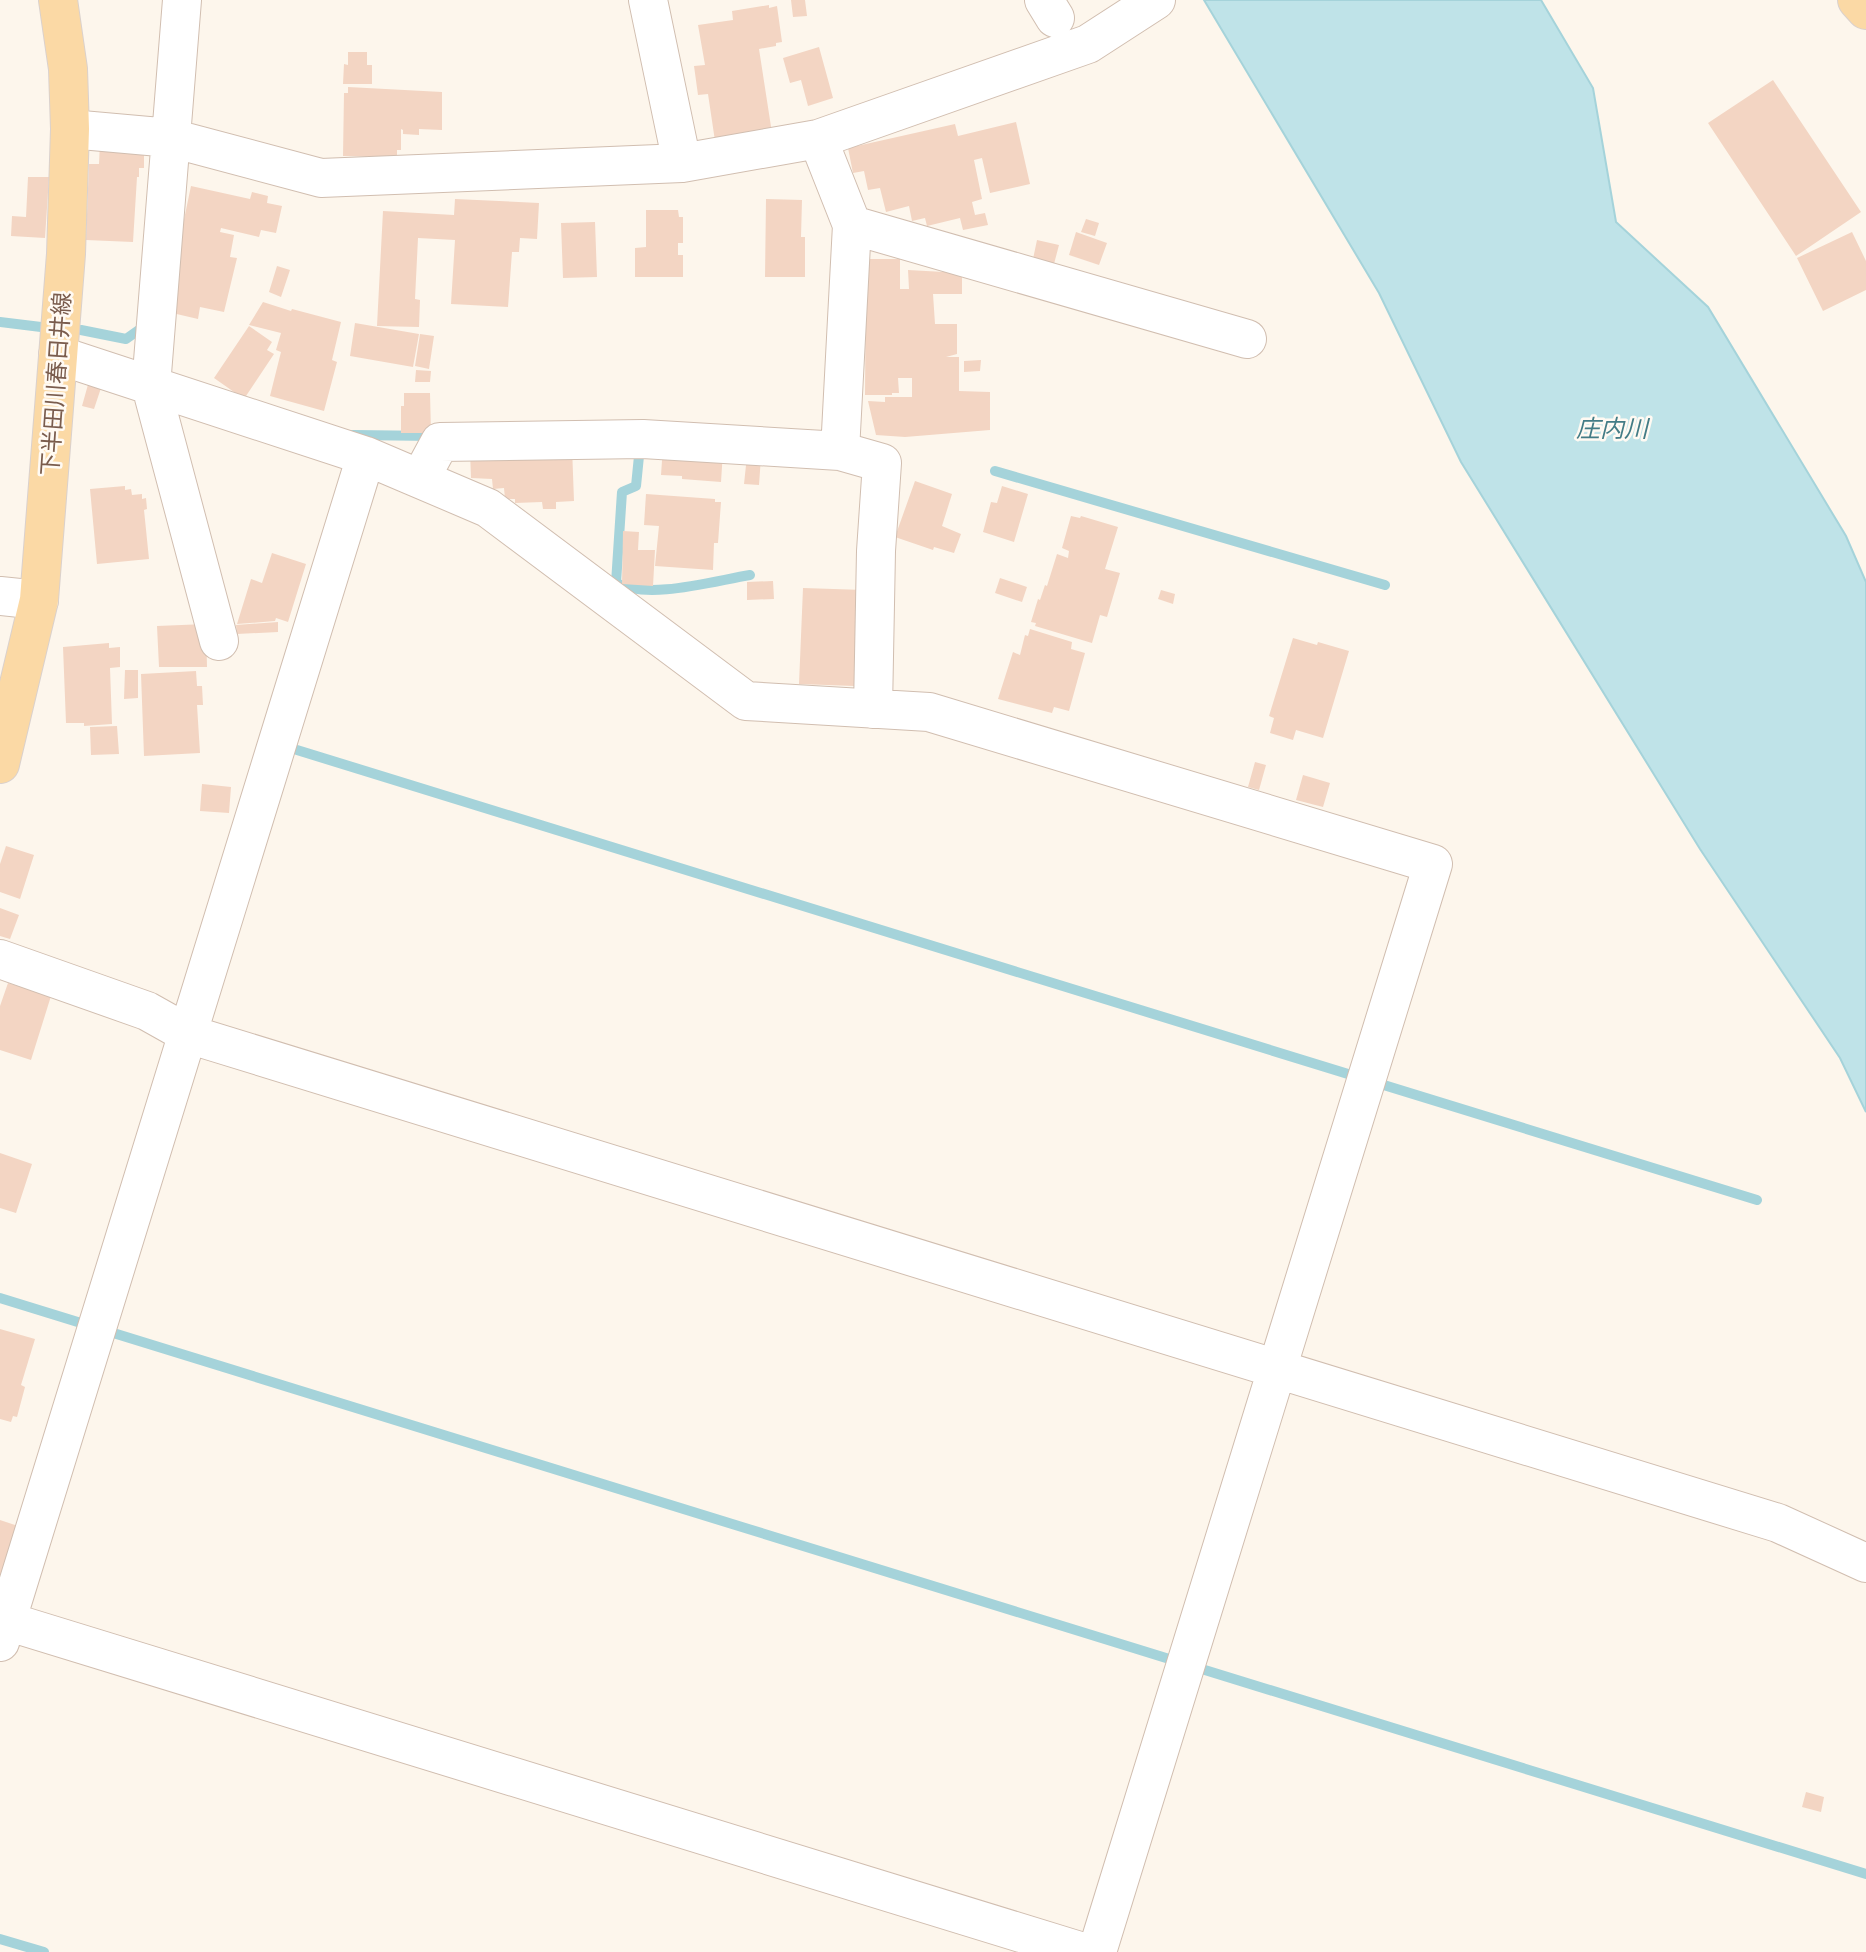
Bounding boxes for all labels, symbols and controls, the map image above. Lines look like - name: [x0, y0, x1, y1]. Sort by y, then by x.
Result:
- street label: 下半田川春日井線: [36, 291, 75, 477]
- water label: 庄内川: [1576, 414, 1651, 443]

